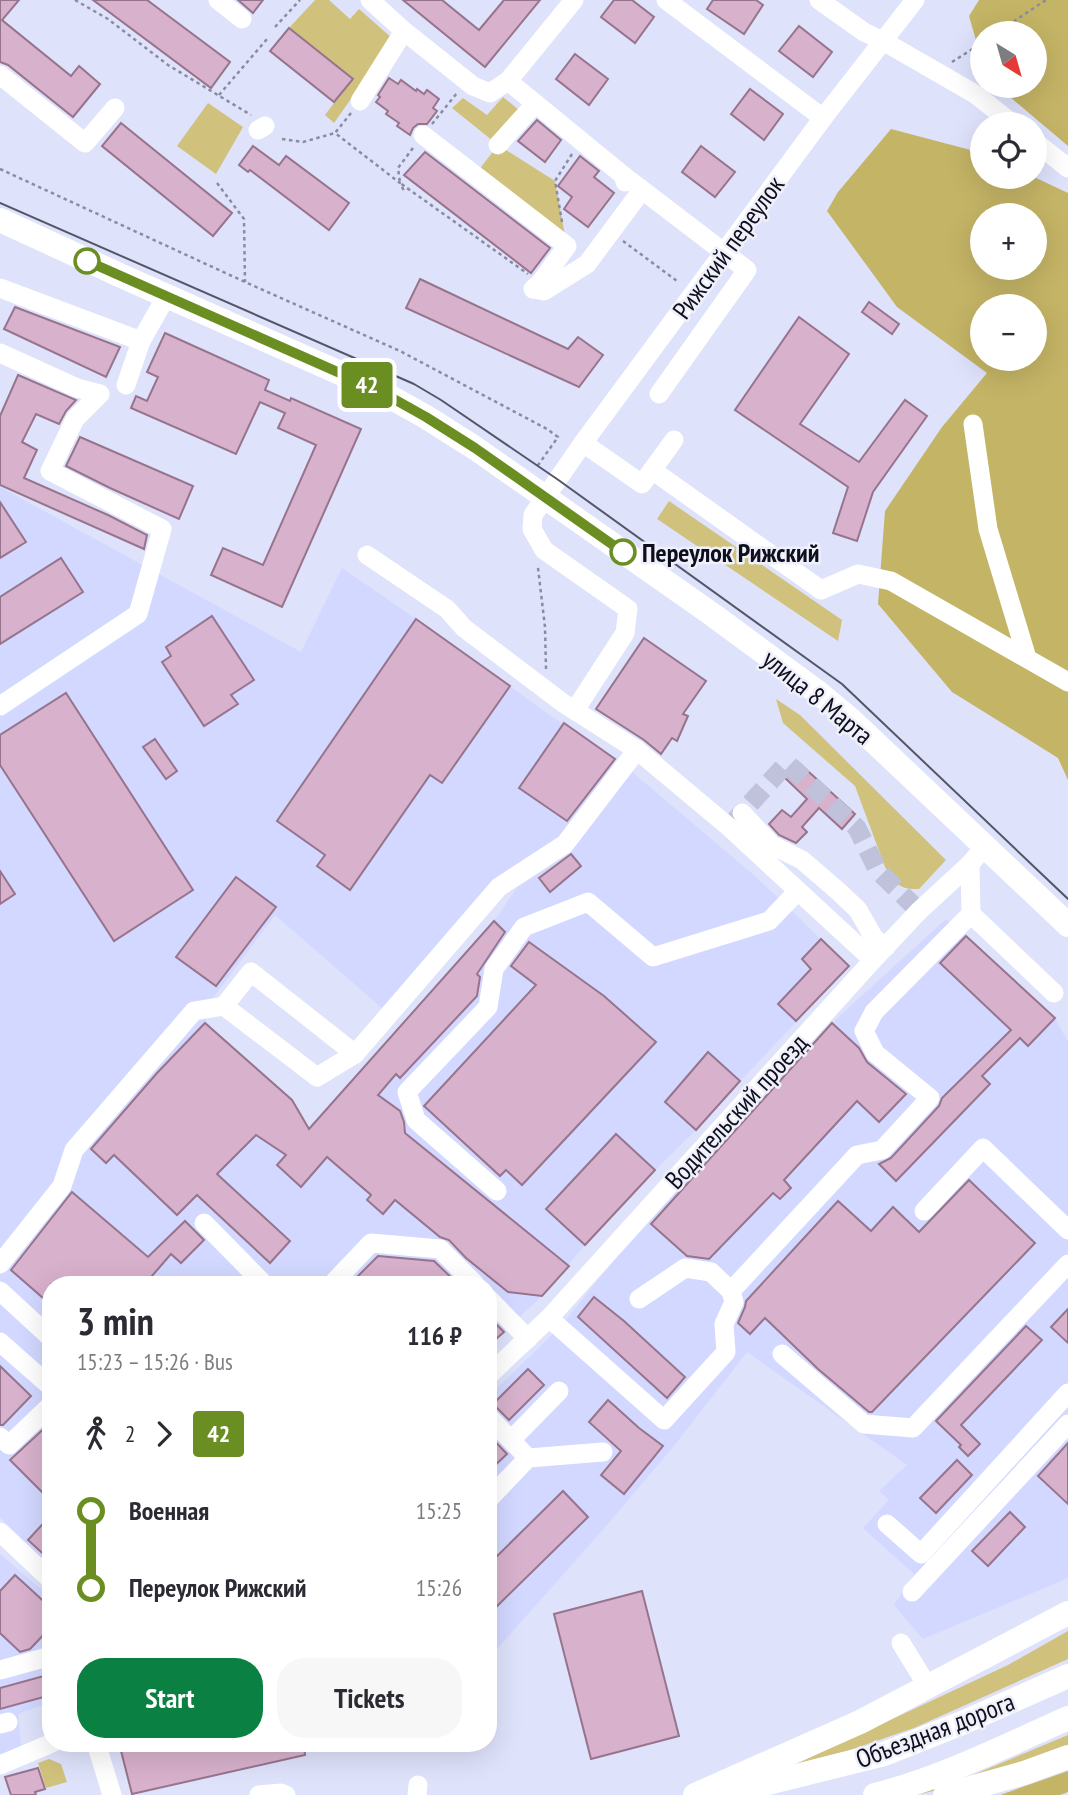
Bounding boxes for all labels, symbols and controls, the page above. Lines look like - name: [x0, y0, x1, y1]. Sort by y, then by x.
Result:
- north arrow: [970, 21, 1046, 98]
- map controls: [970, 21, 1047, 371]
- button: locate: [970, 112, 1047, 189]
- street label: Рижский переулок: [665, 169, 791, 325]
- button: +: [970, 203, 1047, 280]
- unlabelled marker: [74, 248, 100, 274]
- button: −: [970, 294, 1047, 371]
- line badge: 42: [336, 362, 398, 408]
- text: 42: [356, 369, 378, 400]
- place label: Переулок Рижский: [642, 536, 820, 569]
- marker: Переулок Рижский: [610, 539, 636, 565]
- street label: улица 8 Марта: [756, 642, 880, 752]
- street label: Водительский проезд: [658, 1027, 814, 1195]
- text: 3 min: [77, 1296, 154, 1345]
- text: 116 ₽: [407, 1319, 462, 1352]
- text: 15:23 – 15:26 · Bus: [77, 1347, 233, 1376]
- icon: walk: [77, 1415, 115, 1453]
- icon: forward: [145, 1415, 183, 1453]
- text: 42: [207, 1418, 230, 1449]
- text: 2: [125, 1419, 135, 1448]
- text: Военная: [129, 1494, 209, 1527]
- text: 15:25: [416, 1496, 462, 1525]
- text: Переулок Рижский: [129, 1571, 307, 1604]
- text: 15:26: [416, 1573, 462, 1602]
- button: Start: [77, 1658, 263, 1738]
- button: Tickets: [277, 1658, 462, 1738]
- street label: Объездная дорога: [851, 1685, 1019, 1775]

